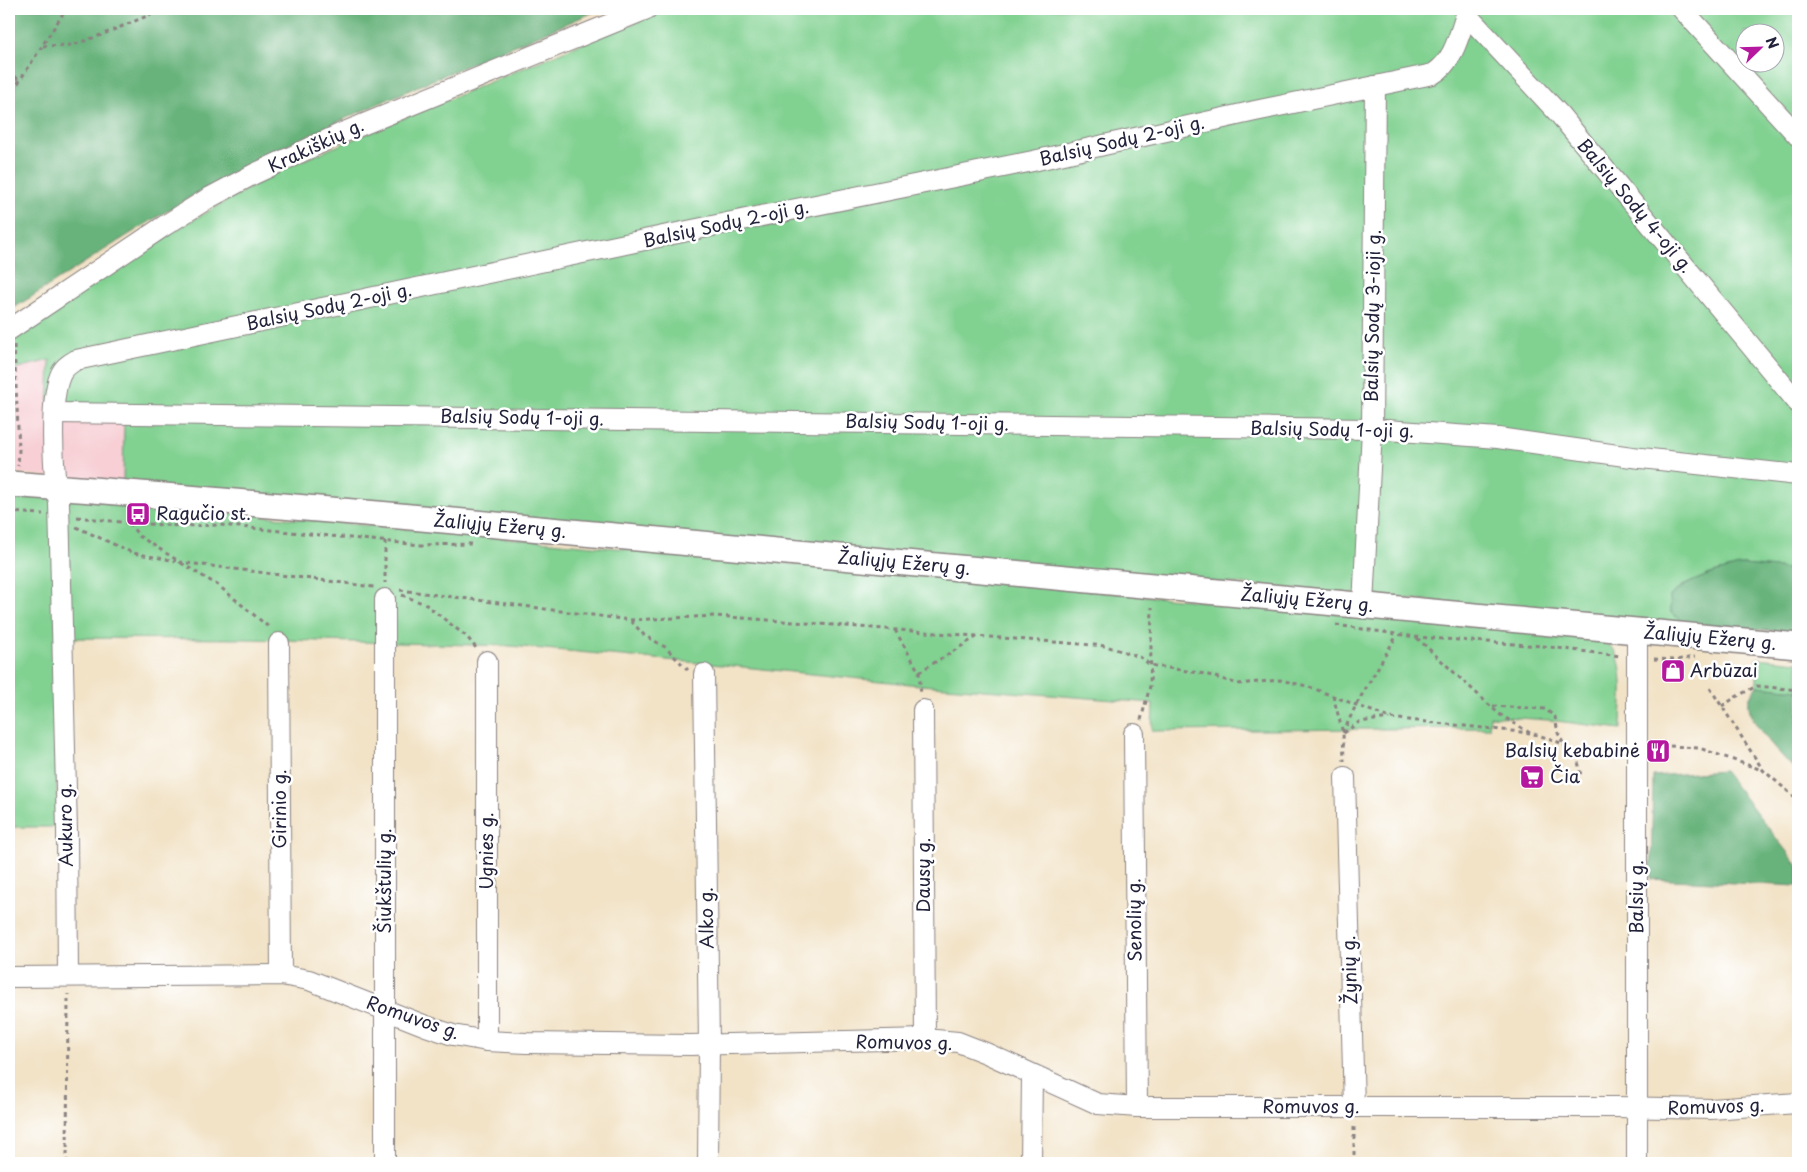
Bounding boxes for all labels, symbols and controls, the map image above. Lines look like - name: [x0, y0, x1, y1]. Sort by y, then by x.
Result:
- north arrow: [1734, 22, 1784, 72]
- text: N: [1761, 34, 1784, 52]
- street label: Balsių Sodų 2-oji g.: [1036, 107, 1207, 172]
- street label: Krakiškių g.: [263, 111, 368, 179]
- street label: Balsių Sodų 4-oji g.: [1572, 132, 1701, 278]
- street label: Balsių Sodų 2-oji g.: [640, 192, 811, 253]
- street label: Balsių Sodų 3-ioji g.: [1356, 229, 1387, 403]
- street label: Balsių Sodų 2-oji g.: [243, 275, 414, 336]
- street label: Balsių Sodų 1-oji g.: [440, 402, 604, 431]
- street label: Balsių Sodų 1-oji g.: [845, 407, 1009, 436]
- street label: Balsių Sodų 1-oji g.: [1250, 414, 1414, 443]
- place label: Ragučio st.: [156, 499, 251, 526]
- bus stop icon: Ragučio st.: [125, 501, 151, 527]
- street label: Žaliųjų Ežerų g.: [433, 505, 568, 544]
- street label: Žaliųjų Ežerų g.: [837, 542, 972, 581]
- street label: Žaliųjų Ežerų g.: [1240, 579, 1375, 618]
- street label: Žaliųjų Ežerų g.: [1643, 617, 1778, 656]
- place label: Arbūzai: [1690, 656, 1758, 683]
- shop icon: Arbūzai: [1660, 658, 1686, 684]
- place label: Balsių kebabinė: [1505, 736, 1640, 763]
- restaurant icon: Balsių kebabinė: [1645, 738, 1671, 764]
- place label: Čia: [1550, 762, 1580, 789]
- supermarket icon: Čia: [1519, 764, 1545, 790]
- street label: Girinio g.: [265, 769, 292, 849]
- street label: Aukuro g.: [50, 783, 79, 867]
- street label: Ugnies g.: [472, 812, 499, 890]
- street label: Šiukštulių g.: [370, 828, 397, 934]
- street label: Dausų g.: [909, 837, 936, 913]
- street label: Balsių g.: [1622, 860, 1649, 934]
- street label: Senolių g.: [1119, 878, 1148, 962]
- street label: Alko g.: [691, 887, 720, 949]
- street label: Žynių g.: [1334, 935, 1363, 1005]
- street label: Romuvos g.: [363, 988, 464, 1045]
- street label: Romuvos g.: [855, 1027, 953, 1056]
- street label: Romuvos g.: [1667, 1090, 1765, 1121]
- street label: Romuvos g.: [1262, 1092, 1360, 1119]

